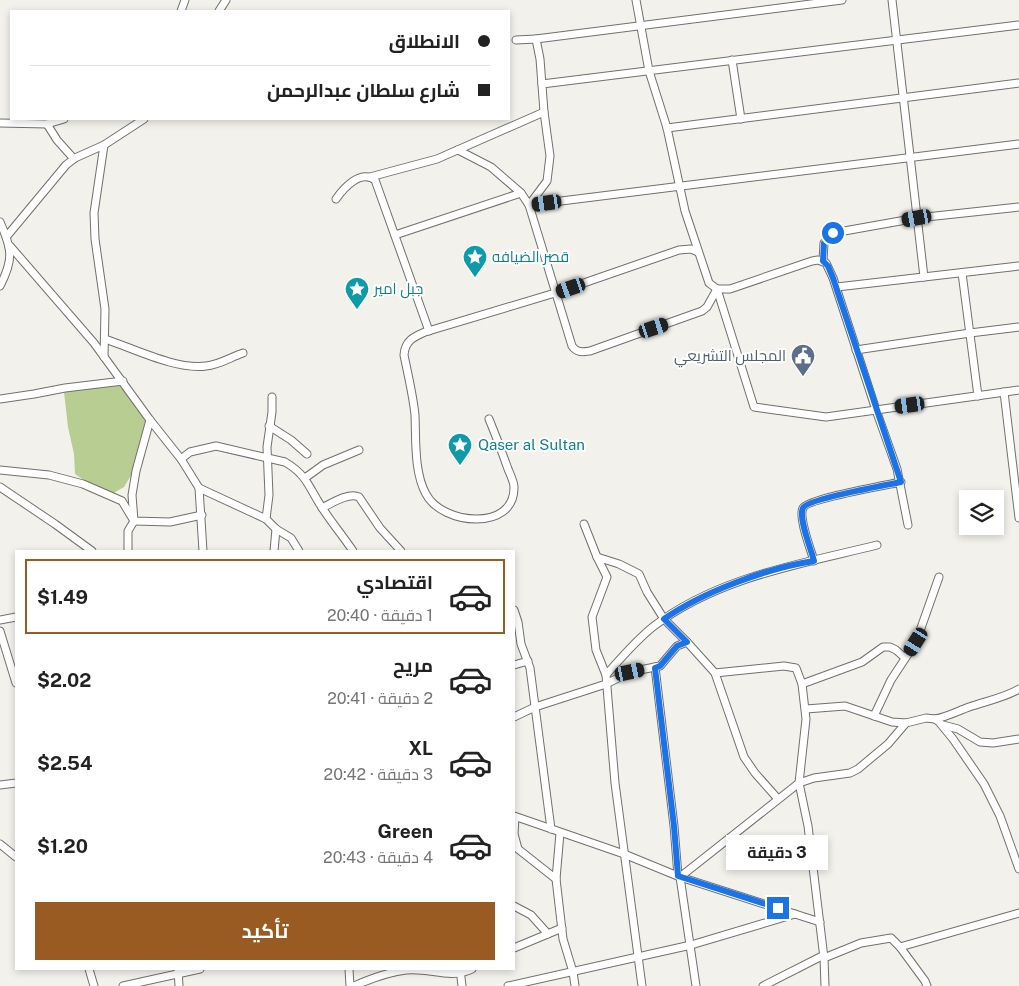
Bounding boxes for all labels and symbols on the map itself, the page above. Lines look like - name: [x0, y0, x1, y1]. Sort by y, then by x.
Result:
- car: [531, 193, 562, 213]
- car: [900, 208, 933, 228]
- route start: [822, 222, 844, 244]
- place icon: قصر الضيافه: [462, 244, 488, 278]
- place label: قصر الضيافه: [492, 248, 569, 266]
- place icon: جبل امير: [344, 276, 370, 310]
- car: [554, 276, 587, 300]
- place label: جبل امير: [373, 280, 423, 299]
- car: [637, 316, 670, 340]
- public building icon: المجلس التشريعي: [790, 343, 816, 377]
- place label: المجلس التشريعي: [674, 347, 786, 368]
- car: [894, 395, 925, 415]
- place icon: Qaser al Sultan: [447, 432, 473, 466]
- place label: Qaser al Sultan: [478, 436, 585, 453]
- car: [901, 625, 930, 659]
- car: [613, 662, 646, 682]
- callout: 3 دقيقة: [727, 836, 829, 870]
- route end: [767, 897, 789, 919]

